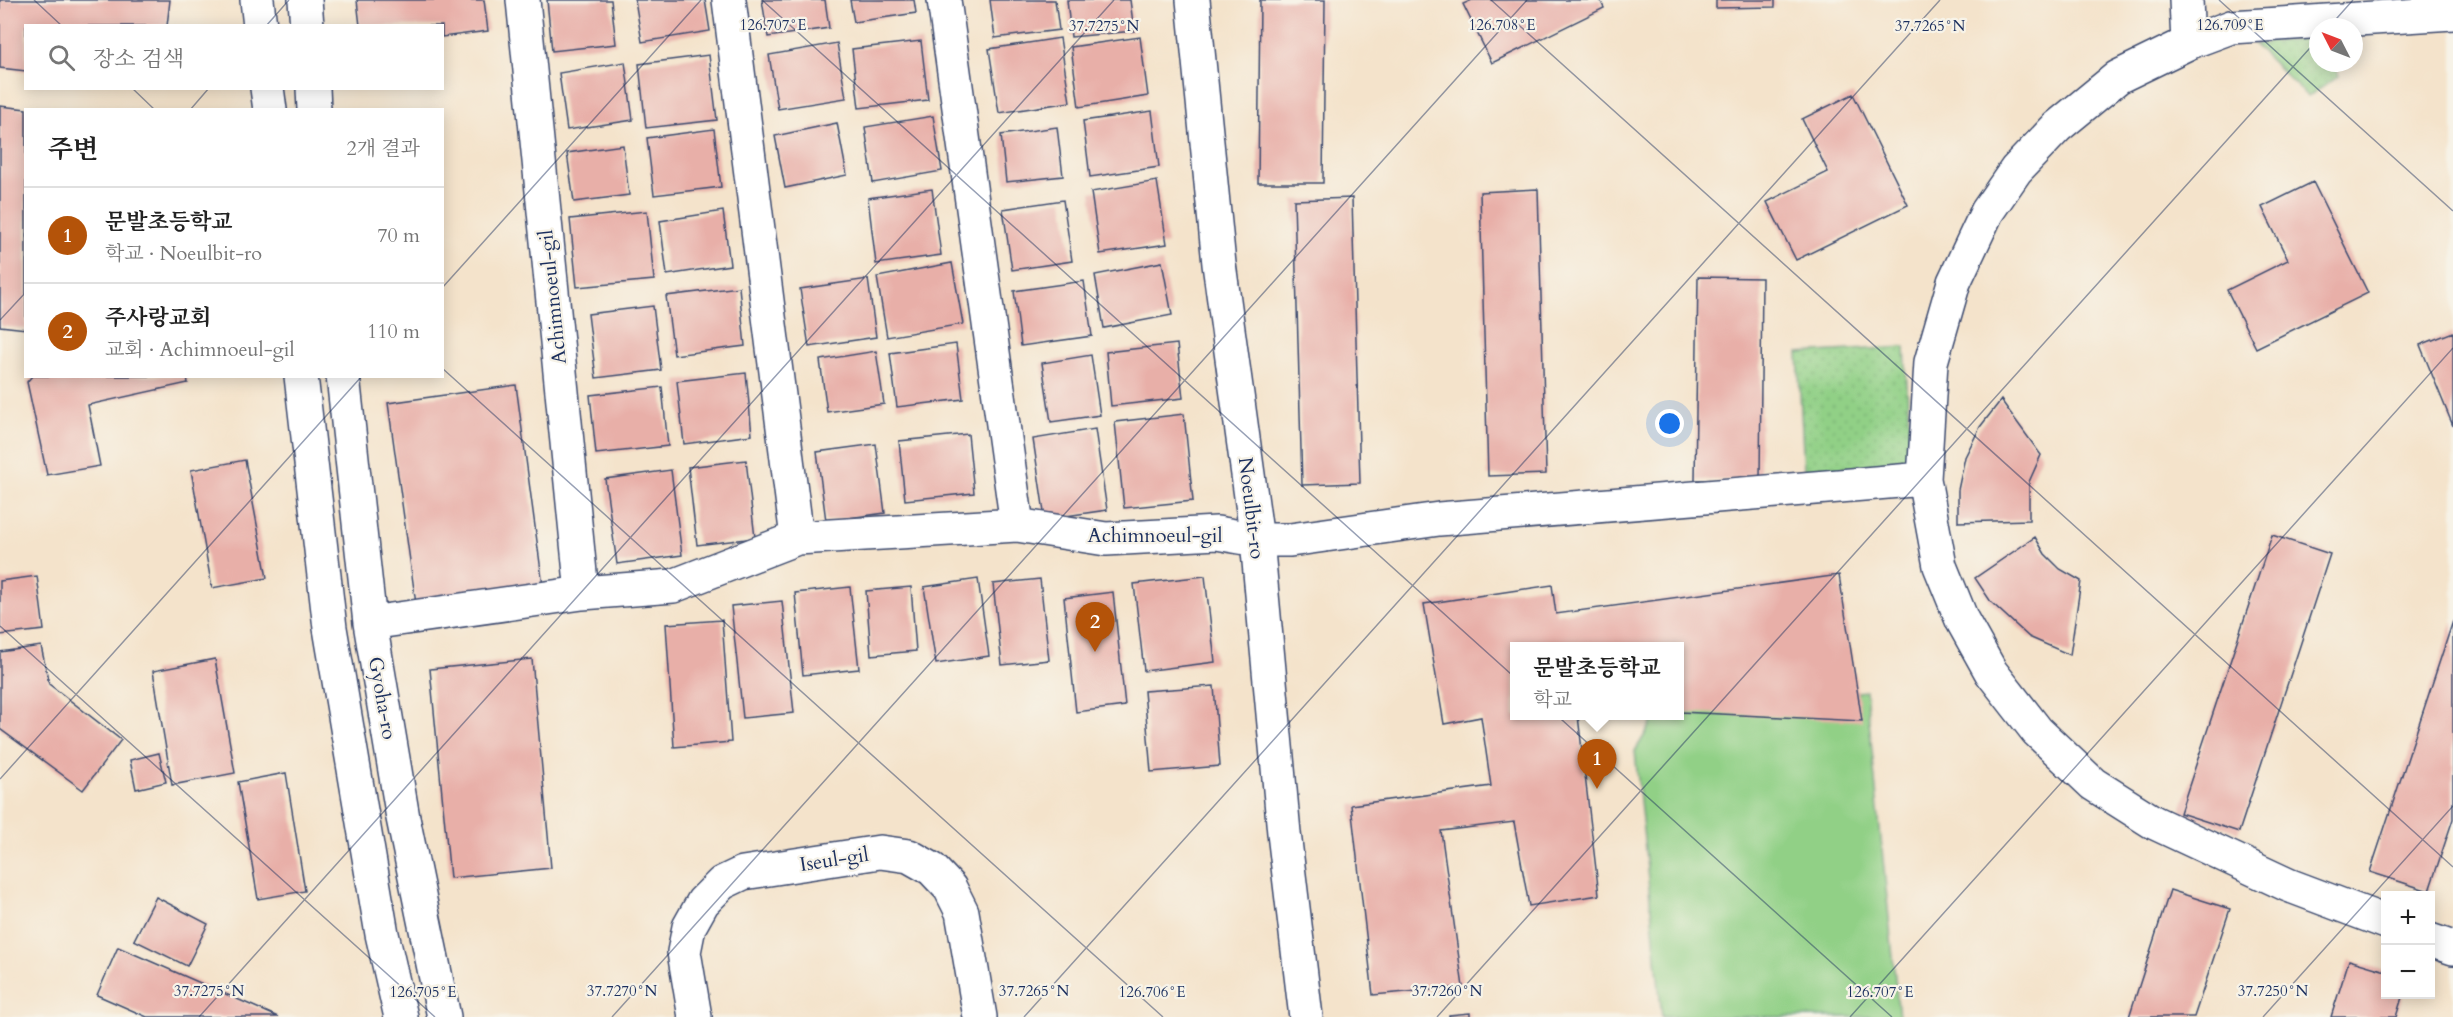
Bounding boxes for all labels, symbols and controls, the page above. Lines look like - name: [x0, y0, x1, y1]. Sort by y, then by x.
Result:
- text: 126.707°E: [740, 15, 806, 35]
- text: 126.708°E: [1469, 15, 1535, 35]
- text: 126.709°E: [2197, 15, 2263, 35]
- text: 37.7275°N: [1069, 16, 1139, 36]
- text: 37.7265°N: [1895, 16, 1965, 36]
- north arrow: [2309, 18, 2363, 72]
- search box: [24, 24, 444, 90]
- icon: search: [45, 41, 78, 74]
- text: 장소 검색: [93, 44, 184, 74]
- text: 주변: [48, 132, 98, 167]
- text: 2개 결과: [346, 135, 420, 162]
- text: 문발초등학교: [105, 207, 233, 237]
- text: 1: [62, 222, 73, 249]
- text: 70 m: [377, 222, 420, 249]
- street label: Achimnoeul-gil: [532, 228, 573, 366]
- text: 학교 · Noeulbit-ro: [105, 240, 262, 267]
- text: 주사랑교회: [105, 303, 211, 333]
- text: 2: [62, 318, 73, 345]
- text: 110 m: [367, 318, 420, 345]
- text: 교회 · Achimnoeul-gil: [105, 336, 295, 363]
- your location: [1655, 409, 1684, 438]
- street label: Noeulbit-ro: [1232, 455, 1271, 561]
- street label: Achimnoeul-gil: [1087, 522, 1223, 549]
- pin: 2: [1076, 602, 1114, 652]
- popup: [1510, 642, 1684, 720]
- text: 문발초등학교: [1533, 653, 1661, 683]
- street label: Gyoha-ro: [362, 654, 403, 742]
- text: 학교: [1533, 686, 1572, 713]
- pin: 1: [1578, 740, 1616, 789]
- street label: Iseul-gil: [798, 841, 871, 878]
- map controls: [2381, 891, 2435, 999]
- button: +: [2381, 891, 2435, 945]
- button: −: [2381, 945, 2435, 999]
- text: 37.7275°N: [174, 981, 244, 1001]
- text: 37.7270°N: [587, 981, 657, 1001]
- text: 37.7265°N: [999, 981, 1069, 1001]
- text: 37.7260°N: [1412, 981, 1482, 1001]
- text: 37.7250°N: [2238, 981, 2308, 1001]
- text: 126.705°E: [390, 982, 456, 1002]
- text: 126.706°E: [1119, 982, 1185, 1002]
- text: 126.707°E: [1847, 982, 1913, 1002]

